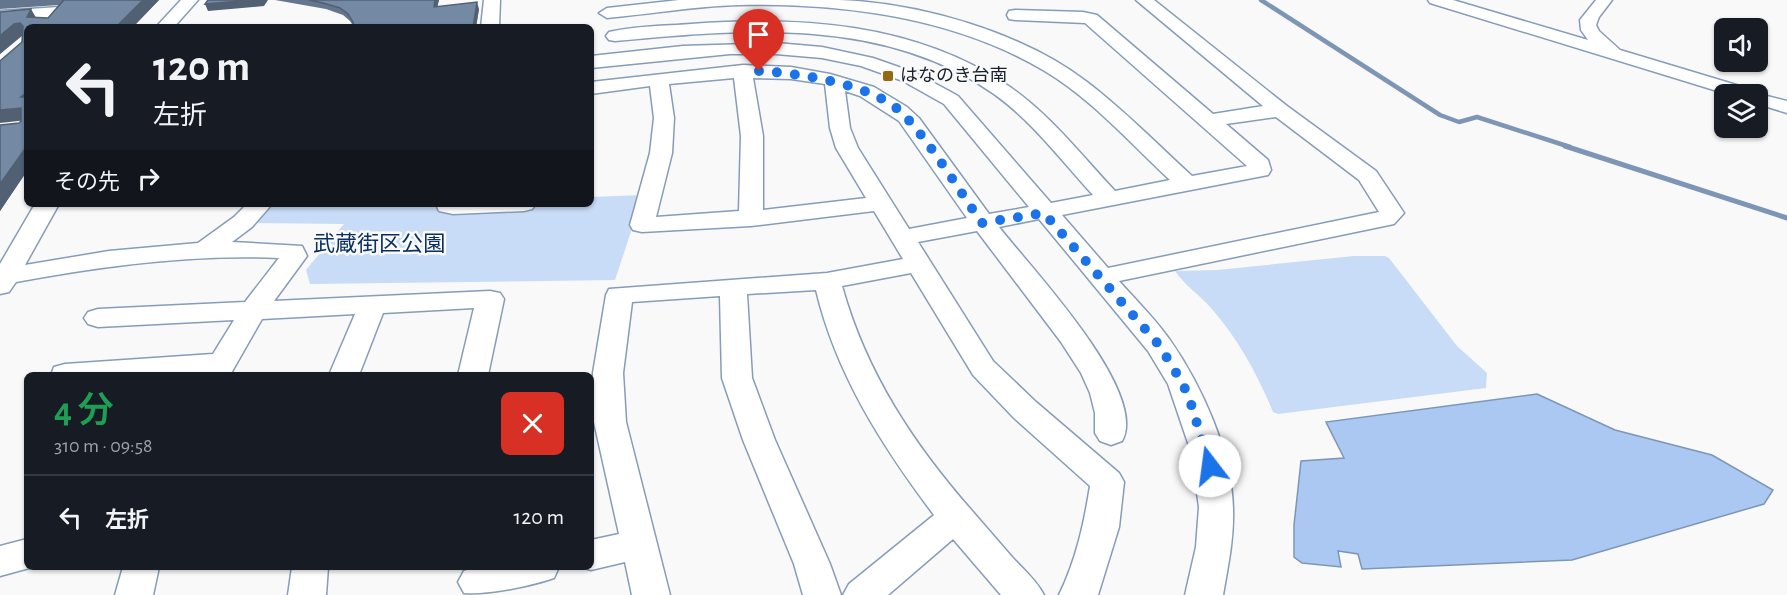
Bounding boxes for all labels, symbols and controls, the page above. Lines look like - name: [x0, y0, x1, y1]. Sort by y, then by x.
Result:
- pin: [733, 9, 784, 71]
- icon: arrive: [742, 18, 775, 51]
- map controls: [1714, 18, 1768, 138]
- button: sound: [1714, 18, 1768, 72]
- text: 120 m: [153, 46, 250, 88]
- icon: left: [54, 48, 132, 126]
- place label: はなのき台南: [900, 65, 1007, 85]
- marker: はなのき台南: [881, 69, 895, 83]
- button: layers: [1714, 84, 1768, 138]
- text: 左折: [153, 102, 207, 129]
- icon: right: [132, 162, 165, 195]
- text: その先: [54, 171, 120, 193]
- park label: 武蔵街区公園: [313, 232, 445, 255]
- button: close: [501, 392, 564, 455]
- text: 4 分: [54, 393, 114, 429]
- position arrow: [1178, 434, 1242, 498]
- text: 310 m · 09:58: [54, 436, 153, 456]
- icon: left: [54, 501, 87, 534]
- text: 120 m: [514, 506, 564, 528]
- text: 左折: [105, 509, 149, 531]

